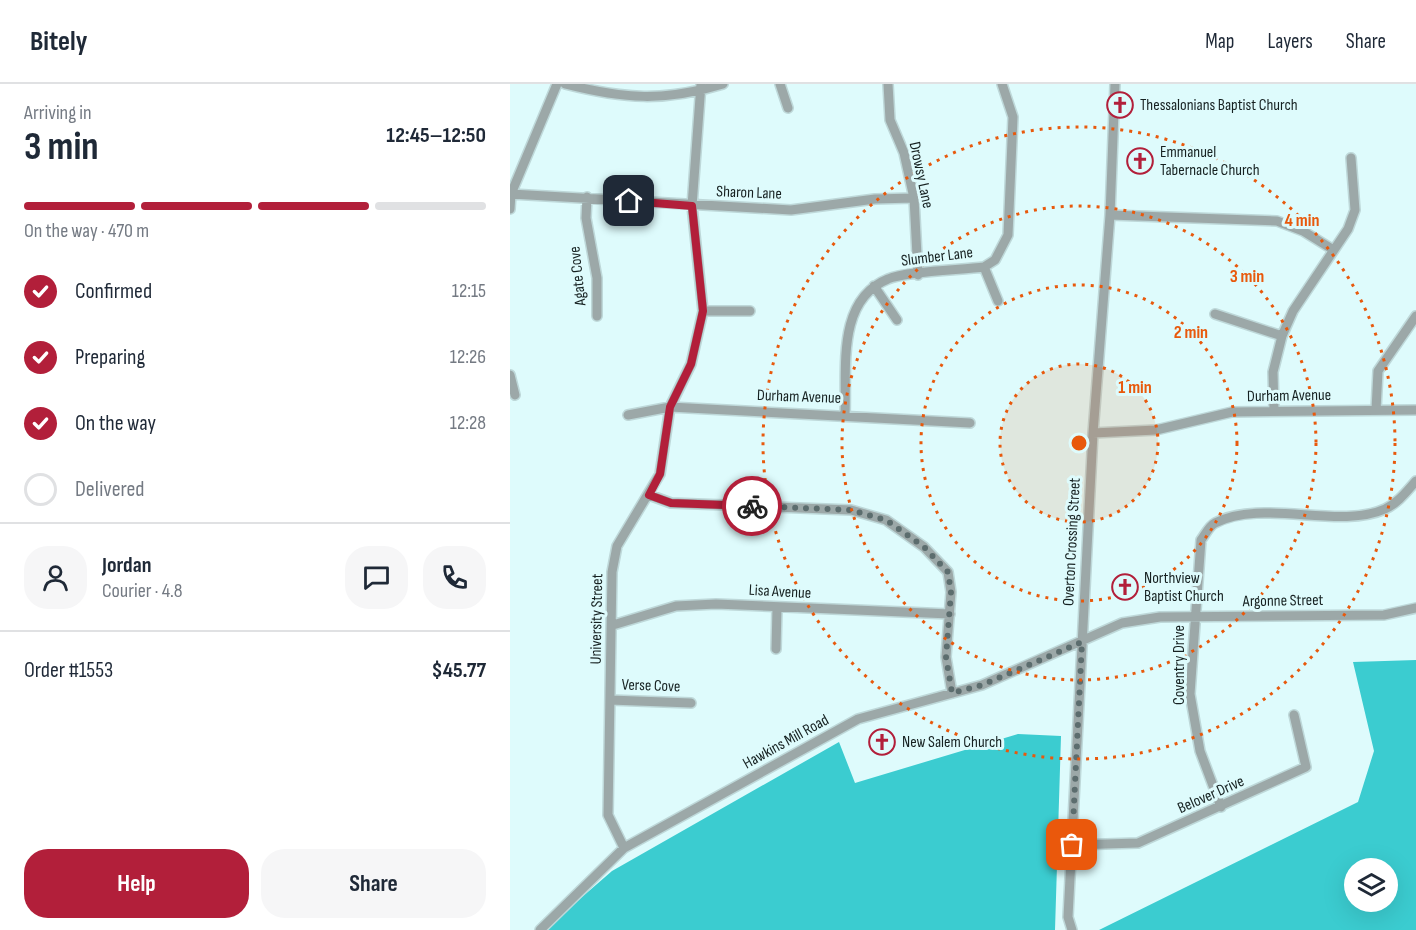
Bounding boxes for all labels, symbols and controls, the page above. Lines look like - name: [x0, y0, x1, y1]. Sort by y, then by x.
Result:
- text: Bitely: [30, 25, 87, 58]
- text: Map: [1205, 29, 1234, 54]
- text: Layers: [1267, 29, 1313, 54]
- text: Share: [1346, 29, 1386, 54]
- church icon: Thessalonians Baptist Church: [1105, 90, 1135, 120]
- place label: Thessalonians Baptist Church: [1140, 96, 1298, 115]
- text: Arriving in: [24, 101, 92, 125]
- text: 12:45–12:50: [386, 122, 486, 149]
- text: 3 min: [24, 124, 99, 171]
- street label: Drowsy Lane: [905, 140, 937, 210]
- place label: Emmanuel Tabernacle Church: [1160, 143, 1260, 180]
- church icon: Emmanuel Tabernacle Church: [1125, 146, 1155, 176]
- pin: [603, 175, 654, 226]
- street label: Sharon Lane: [716, 182, 782, 204]
- icon: home: [612, 184, 645, 217]
- text: 4 min: [1285, 210, 1319, 231]
- text: On the way · 470 m: [24, 219, 149, 243]
- street label: Slumber Lane: [900, 243, 974, 271]
- street label: Agate Cove: [565, 245, 591, 308]
- text: 3 min: [1230, 266, 1264, 287]
- icon: check: [24, 275, 57, 308]
- text: Confirmed: [75, 278, 152, 305]
- text: 12:15: [452, 279, 486, 303]
- text: 2 min: [1174, 322, 1208, 343]
- icon: check: [24, 341, 57, 374]
- text: Preparing: [75, 344, 145, 371]
- text: 12:26: [450, 345, 486, 369]
- text: 1 min: [1118, 377, 1152, 398]
- street label: Durham Avenue: [757, 386, 841, 408]
- street label: Durham Avenue: [1247, 386, 1331, 406]
- icon: check: [24, 407, 57, 440]
- text: On the way: [75, 410, 156, 437]
- text: 12:28: [450, 411, 486, 435]
- centre of rings: [1069, 433, 1089, 453]
- text: Delivered: [75, 476, 144, 503]
- courier: [722, 476, 782, 536]
- street label: Overton Crossing Street: [1059, 477, 1085, 607]
- icon: bike: [736, 490, 769, 523]
- button: person: [24, 546, 87, 609]
- button: chat: [345, 546, 408, 609]
- button: phone: [423, 546, 486, 609]
- text: Jordan: [102, 552, 151, 579]
- place label: Northview Baptist Church: [1144, 569, 1224, 606]
- church icon: Northview Baptist Church: [1110, 572, 1140, 602]
- street label: University Street: [587, 573, 607, 665]
- text: Courier · 4.8: [102, 579, 183, 603]
- street label: Lisa Avenue: [748, 581, 812, 603]
- street label: Argonne Street: [1241, 591, 1324, 611]
- street label: Coventry Drive: [1170, 625, 1189, 705]
- text: Order #1553: [24, 657, 113, 684]
- text: $45.77: [431, 657, 486, 684]
- street label: Verse Cove: [621, 675, 681, 697]
- street label: Hawkins Mill Road: [740, 711, 832, 773]
- church icon: New Salem Church: [867, 727, 897, 757]
- place label: New Salem Church: [902, 733, 1002, 752]
- street label: Belover Drive: [1175, 772, 1247, 818]
- pin: [1046, 819, 1097, 870]
- icon: bag: [1055, 828, 1088, 861]
- button: Help: [24, 849, 249, 918]
- button: Share: [261, 849, 486, 918]
- map controls: [1344, 858, 1398, 912]
- button: layers: [1344, 858, 1398, 912]

